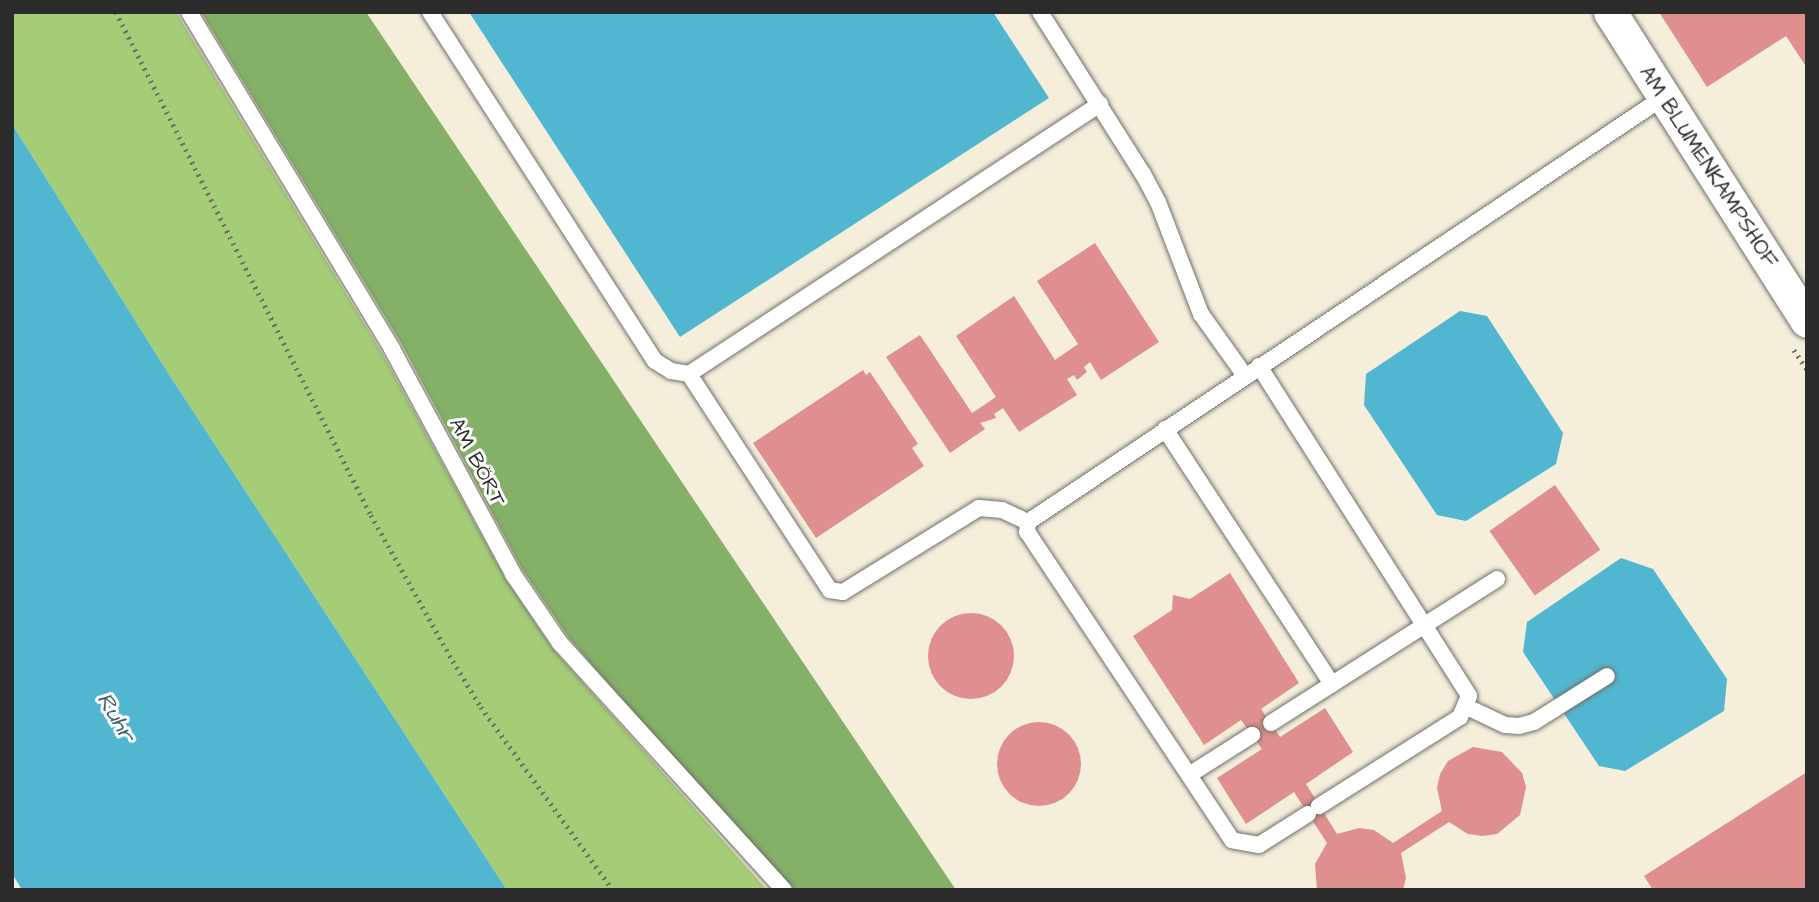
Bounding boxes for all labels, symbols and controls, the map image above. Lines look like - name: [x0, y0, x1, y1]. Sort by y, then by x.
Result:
- street label: AM BLUMENKAMPSHOF: [1633, 62, 1783, 272]
- street label: AM BÖRT: [443, 414, 511, 510]
- water label: Ruhr: [91, 688, 141, 746]

